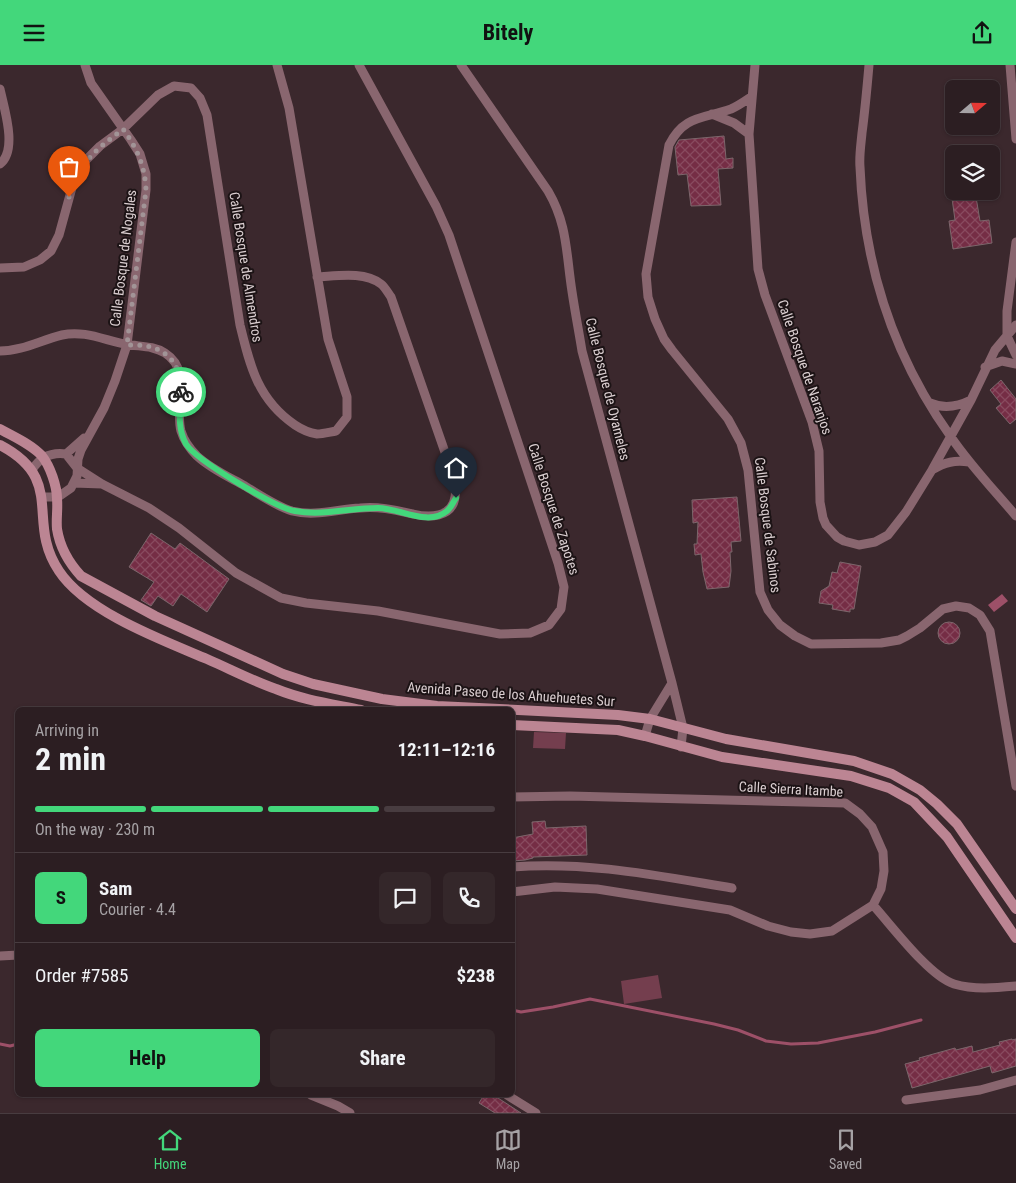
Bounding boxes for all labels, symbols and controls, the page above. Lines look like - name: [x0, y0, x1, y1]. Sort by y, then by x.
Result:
- icon: menu: [20, 19, 48, 47]
- icon: share: [968, 19, 996, 47]
- text: Bitely: [483, 20, 533, 45]
- north arrow: [945, 80, 1000, 135]
- map controls: [945, 80, 1000, 200]
- button: layers: [945, 145, 1000, 200]
- pin: [48, 146, 90, 197]
- icon: bag: [55, 153, 83, 181]
- street label: Calle Bosque de Nogales: [107, 189, 139, 327]
- street label: Calle Bosque de Almendros: [226, 191, 266, 343]
- street label: Calle Bosque de Naranjos: [774, 297, 836, 437]
- street label: Calle Bosque de Oyameles: [583, 316, 633, 462]
- courier: [156, 367, 206, 417]
- icon: bike: [167, 378, 195, 406]
- street label: Calle Bosque de Zapotes: [525, 441, 583, 577]
- pin: [435, 447, 477, 498]
- icon: home: [442, 454, 470, 482]
- street label: Calle Bosque de Sabinos: [752, 456, 784, 594]
- street label: Avenida Paseo de los Ahuehuetes Sur: [407, 679, 615, 709]
- text: Arriving in: [35, 721, 99, 740]
- text: 12:11–12:16: [397, 738, 495, 761]
- text: 2 min: [35, 740, 106, 778]
- street label: Calle Sierra Itambe: [738, 778, 844, 800]
- text: On the way · 230 m: [35, 820, 155, 839]
- button: chat: [379, 872, 431, 924]
- button: phone: [443, 872, 495, 924]
- text: Sam: [99, 877, 132, 900]
- text: S: [56, 886, 66, 909]
- text: Courier · 4.4: [99, 900, 176, 919]
- text: Order #7585: [35, 964, 128, 987]
- text: $238: [457, 964, 495, 987]
- button: Help: [35, 1029, 260, 1087]
- button: Share: [270, 1029, 495, 1087]
- tab: Home: [154, 1126, 186, 1172]
- tab: Map: [494, 1126, 522, 1172]
- tab: Saved: [829, 1126, 862, 1172]

